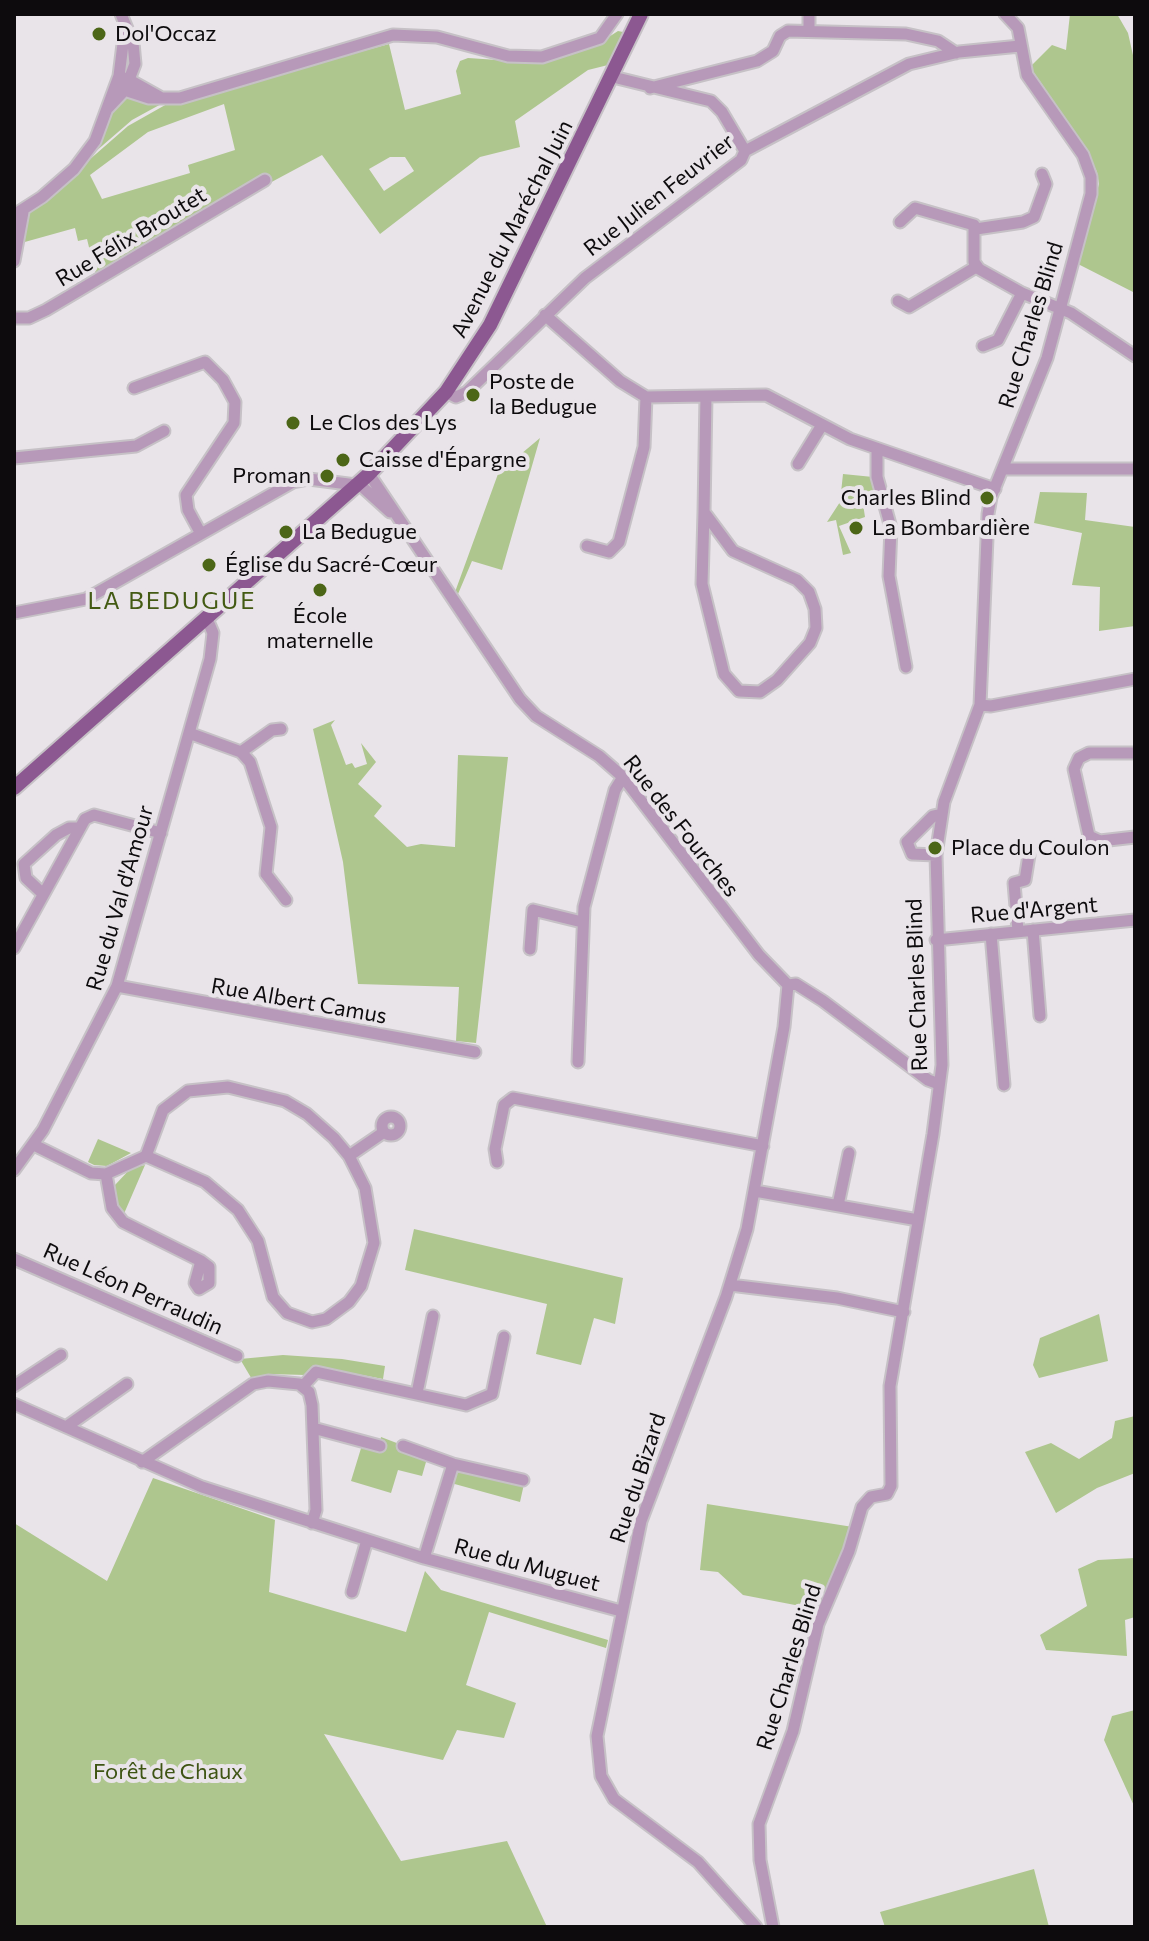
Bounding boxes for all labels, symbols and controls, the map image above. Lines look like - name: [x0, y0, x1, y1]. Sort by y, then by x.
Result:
- place label: Dol'Occaz: [115, 21, 217, 47]
- marker: Dol'Occaz: [90, 25, 108, 43]
- street label: Avenue du Maréchal Juin: [446, 116, 578, 342]
- street label: Rue Julien Feuvrier: [579, 128, 739, 262]
- street label: Rue Félix Broutet: [51, 182, 211, 292]
- street label: Rue Charles Blind: [993, 238, 1069, 412]
- place label: Poste de la Bedugue: [489, 369, 597, 420]
- marker: Poste de la Bedugue: [464, 386, 482, 404]
- place label: Le Clos des Lys: [309, 410, 457, 436]
- marker: Le Clos des Lys: [284, 414, 302, 432]
- place label: Caisse d'Épargne: [359, 447, 527, 473]
- marker: Caisse d'Épargne: [334, 451, 352, 469]
- place label: Proman: [232, 463, 311, 489]
- marker: Proman: [318, 467, 336, 485]
- place label: Charles Blind: [841, 485, 971, 511]
- marker: Charles Blind: [978, 489, 996, 507]
- place label: La Bombardière: [872, 515, 1030, 541]
- place label: La Bedugue: [302, 519, 417, 545]
- marker: La Bombardière: [847, 519, 865, 537]
- marker: La Bedugue: [277, 523, 295, 541]
- place label: Église du Sacré-Cœur: [225, 552, 437, 578]
- marker: Église du Sacré-Cœur: [200, 556, 218, 574]
- marker: École maternelle: [311, 581, 329, 599]
- district label: LA BEDUGUE: [87, 587, 257, 615]
- place label: École maternelle: [267, 603, 373, 654]
- street label: Rue des Fourches: [618, 750, 744, 902]
- street label: Rue du Val d'Amour: [81, 802, 159, 994]
- place label: Place du Coulon: [951, 835, 1110, 861]
- marker: Place du Coulon: [926, 839, 944, 857]
- street label: Rue d'Argent: [969, 891, 1099, 929]
- street label: Rue Charles Blind: [901, 898, 933, 1072]
- street label: Rue Albert Camus: [209, 973, 389, 1029]
- street label: Rue Léon Perraudin: [39, 1237, 227, 1341]
- street label: Rue du Bizard: [605, 1410, 671, 1546]
- street label: Rue du Muguet: [451, 1533, 603, 1597]
- street label: Rue Charles Blind: [751, 1580, 827, 1754]
- park label: Forêt de Chaux: [93, 1759, 243, 1785]

